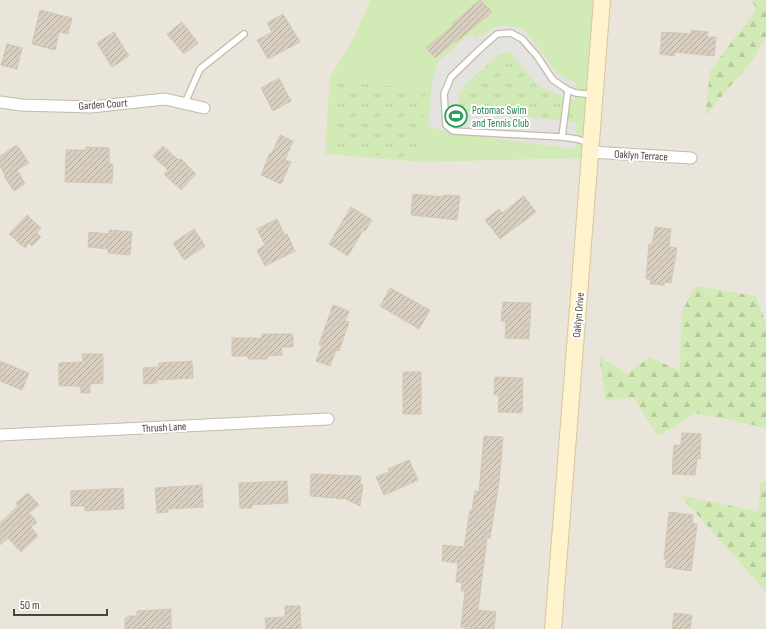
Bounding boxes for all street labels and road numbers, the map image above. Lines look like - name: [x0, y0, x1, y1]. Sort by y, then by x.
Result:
- street label: Garden Court: [78, 96, 129, 113]
- street label: Oaklyn Terrace: [614, 148, 668, 163]
- street label: Oaklyn Drive: [570, 292, 587, 338]
- street label: Thrush Lane: [141, 420, 187, 435]

